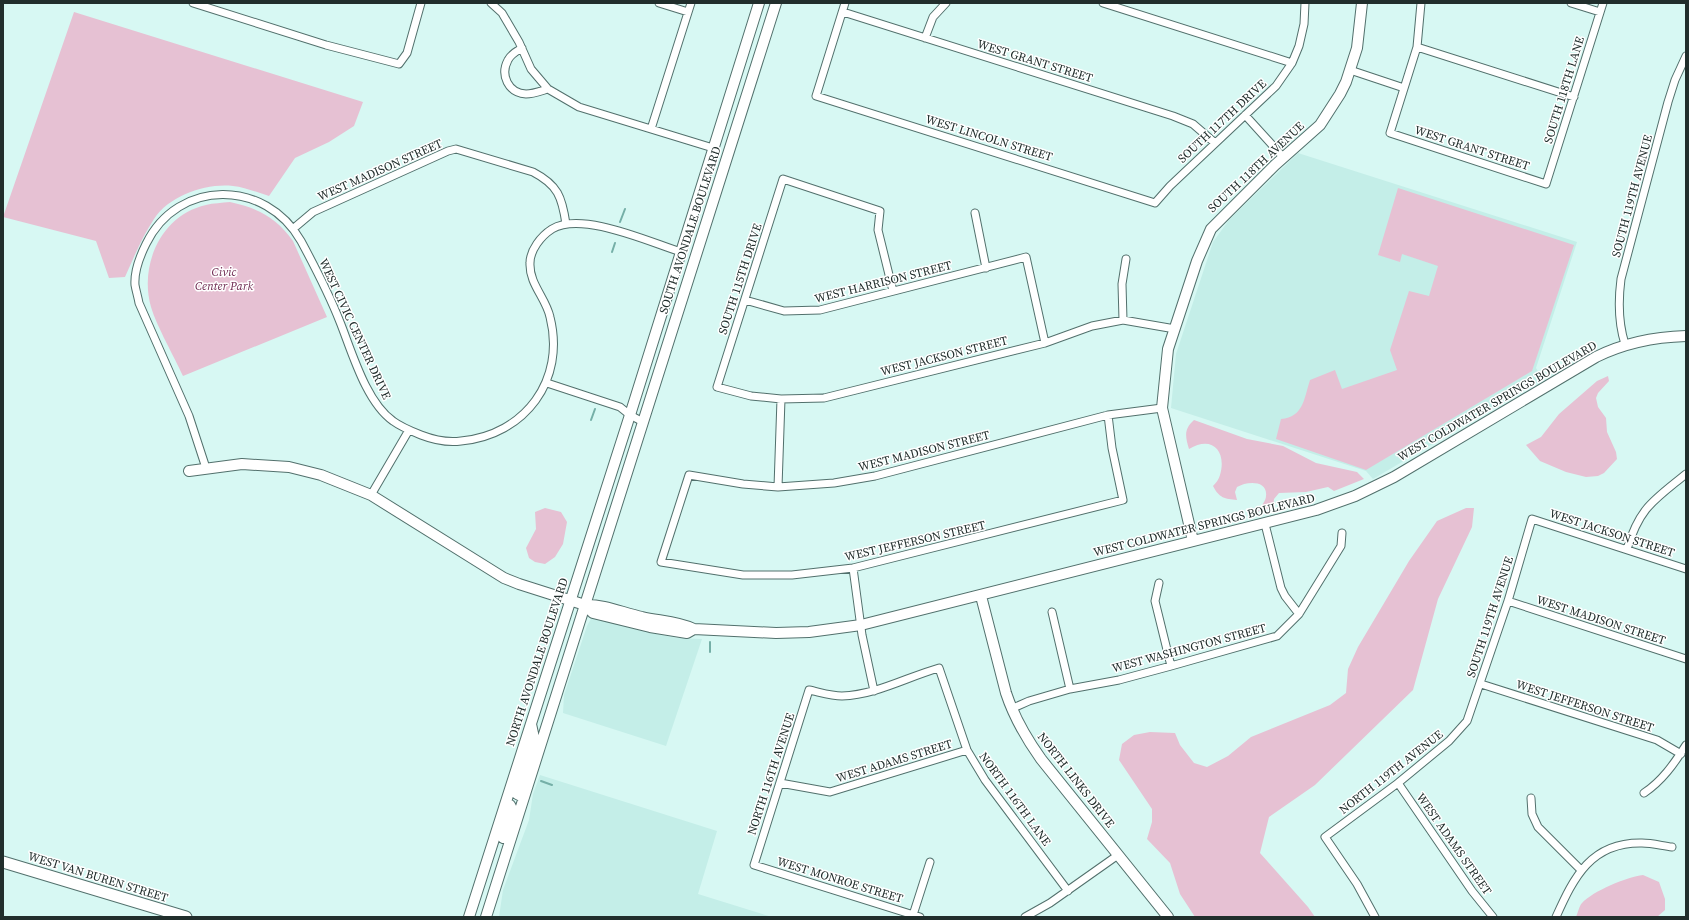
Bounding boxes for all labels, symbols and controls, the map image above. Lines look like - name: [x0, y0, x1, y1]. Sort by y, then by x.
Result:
- street label: SOUTH 118TH LANE: [1540, 35, 1588, 145]
- street label: WEST GRANT STREET: [975, 36, 1095, 86]
- street label: SOUTH 117TH DRIVE: [1174, 76, 1270, 166]
- street label: WEST LINCOLN STREET: [924, 111, 1055, 165]
- street label: SOUTH 118TH AVENUE: [1204, 118, 1308, 216]
- street label: WEST GRANT STREET: [1413, 122, 1532, 174]
- street label: SOUTH 119TH AVENUE: [1608, 133, 1656, 259]
- street label: WEST MADISON STREET: [315, 135, 445, 205]
- street label: SOUTH AVONDALE BOULEVARD: [655, 144, 725, 316]
- street label: SOUTH 115TH DRIVE: [715, 221, 765, 337]
- street label: WEST CIVIC CENTER DRIVE: [315, 256, 395, 402]
- street label: WEST HARRISON STREET: [813, 257, 954, 307]
- park label: Civic Center Park: [195, 264, 253, 294]
- street label: WEST JACKSON STREET: [879, 332, 1010, 380]
- street label: WEST COLDWATER SPRINGS BOULEVARD: [1394, 337, 1600, 465]
- street label: WEST MADISON STREET: [857, 427, 992, 475]
- street label: WEST COLDWATER SPRINGS BOULEVARD: [1092, 490, 1316, 560]
- street label: WEST JACKSON STREET: [1547, 505, 1677, 561]
- street label: WEST JEFFERSON STREET: [843, 517, 988, 565]
- street label: SOUTH 119TH AVENUE: [1463, 554, 1517, 680]
- street label: NORTH AVONDALE BOULEVARD: [502, 576, 572, 748]
- street label: WEST MADISON STREET: [1534, 592, 1668, 649]
- street label: WEST WASHINGTON STREET: [1110, 620, 1268, 676]
- street label: WEST JEFFERSON STREET: [1514, 676, 1657, 736]
- street label: NORTH 116TH AVENUE: [744, 711, 798, 837]
- street label: NORTH 119TH AVENUE: [1336, 726, 1446, 818]
- street label: NORTH LINKS DRIVE: [1034, 729, 1118, 831]
- street label: WEST ADAMS STREET: [834, 735, 955, 786]
- street label: NORTH 116TH LANE: [976, 749, 1054, 849]
- street label: WEST ADAMS STREET: [1413, 790, 1496, 899]
- street label: WEST VAN BUREN STREET: [26, 848, 171, 906]
- street label: WEST MONROE STREET: [775, 853, 906, 907]

